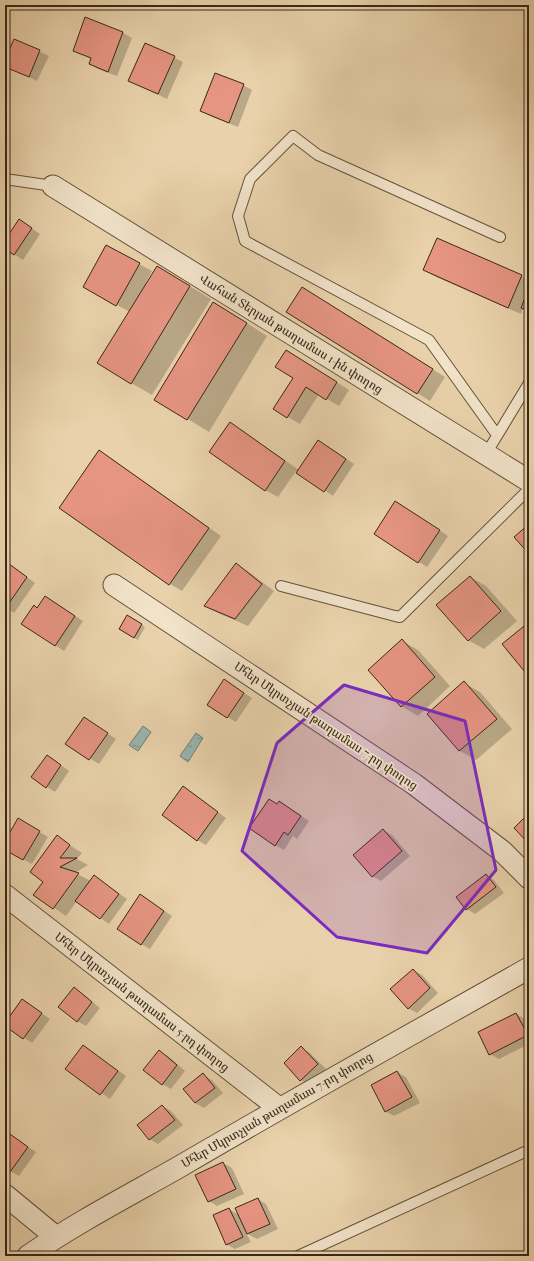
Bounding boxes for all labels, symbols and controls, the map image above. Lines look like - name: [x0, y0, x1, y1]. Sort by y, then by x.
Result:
- street label: Վահան Տերյան թաղամաս 1-ին փողոց: [197, 271, 385, 397]
- street label: Մհեր Մկրտչյան թաղամաս 7-րդ փողոց: [232, 659, 420, 793]
- street label: Մհեր Մկրտչյան թաղամաս 5-րդ փողոց: [52, 929, 232, 1075]
- street label: Մհեր Մկրտչյան թաղամաս 7-րդ փողոց: [179, 1049, 375, 1171]

